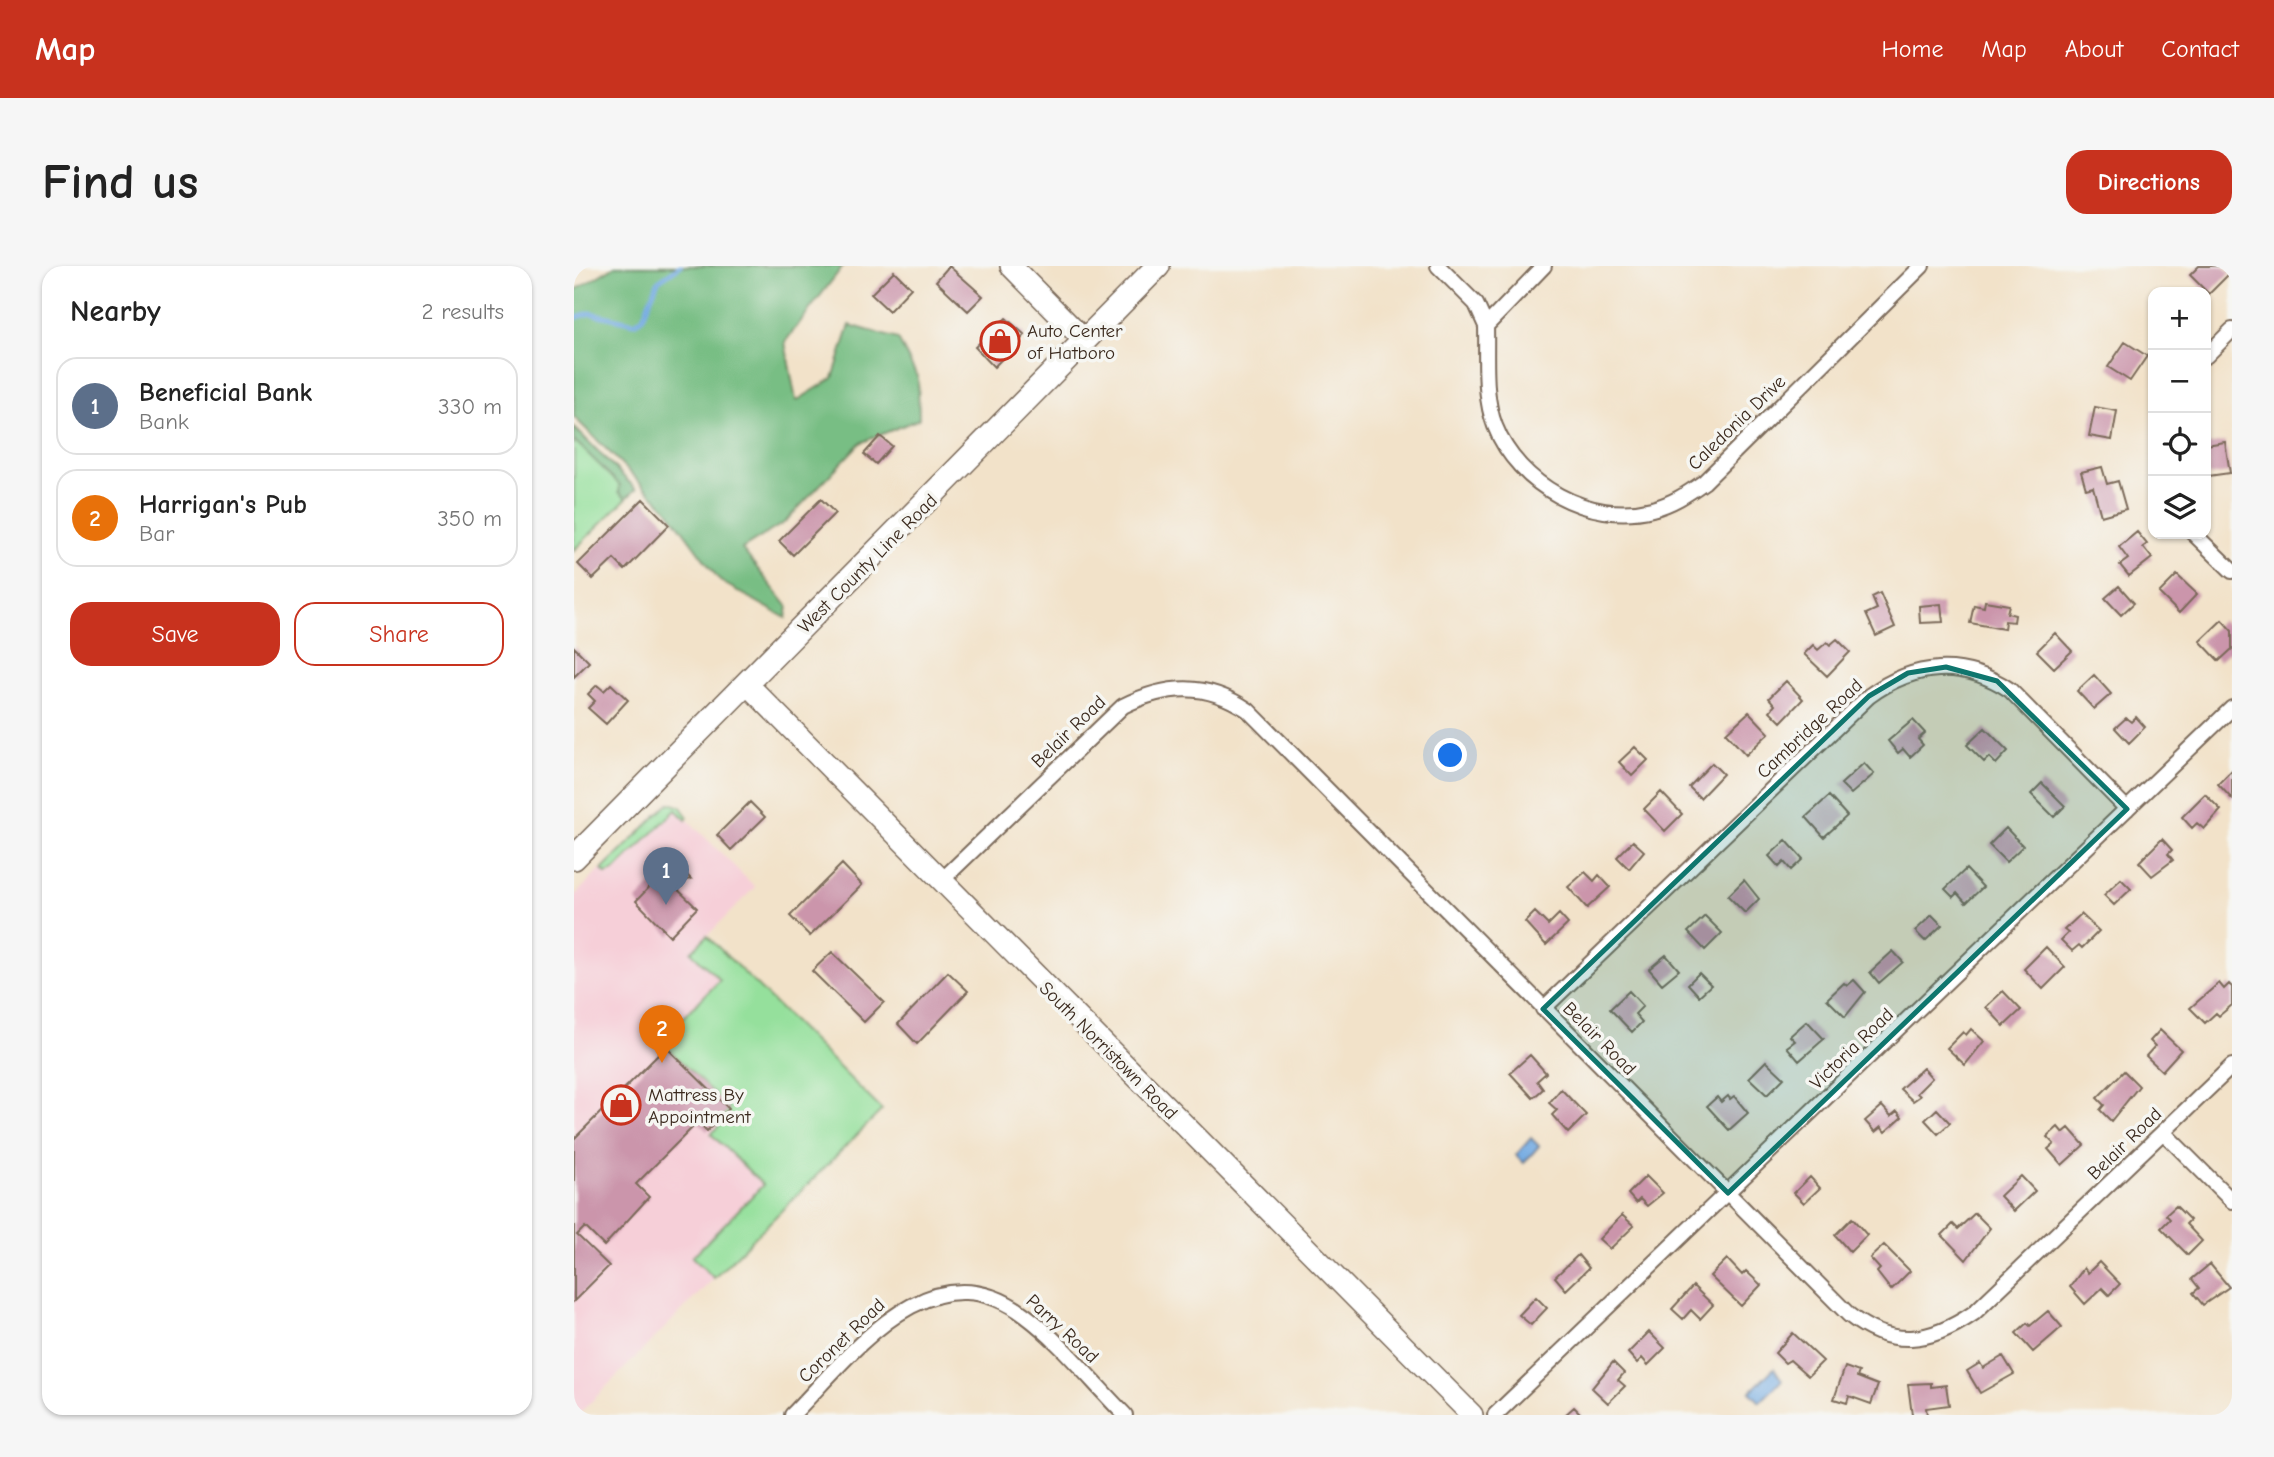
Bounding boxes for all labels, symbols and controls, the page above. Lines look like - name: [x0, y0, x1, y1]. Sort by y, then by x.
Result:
- text: Map: [35, 30, 96, 68]
- text: Home: [1882, 35, 1943, 63]
- text: Map: [1981, 35, 2027, 63]
- text: About: [2065, 35, 2123, 63]
- text: Contact: [2161, 35, 2239, 63]
- button: Directions: [2066, 150, 2232, 214]
- text: Find us: [42, 154, 198, 210]
- map controls: [2148, 287, 2211, 539]
- button: +: [2148, 287, 2211, 350]
- text: Nearby: [70, 294, 161, 329]
- text: 2 results: [422, 298, 504, 325]
- shop icon: Auto Center of Hatboro: [979, 320, 1021, 362]
- place label: Auto Center of Hatboro: [1027, 320, 1123, 364]
- button: −: [2148, 350, 2211, 413]
- street label: Caledonia Drive: [1683, 371, 1790, 475]
- text: Beneficial Bank: [139, 378, 312, 408]
- text: 1: [90, 393, 100, 420]
- text: 330 m: [438, 393, 502, 420]
- text: Bank: [139, 408, 189, 435]
- button: locate: [2148, 413, 2211, 476]
- button: layers: [2148, 476, 2211, 539]
- text: Harrigan's Pub: [139, 490, 307, 520]
- street label: West County Line Road: [794, 490, 942, 638]
- text: 2: [89, 505, 101, 532]
- text: 350 m: [437, 505, 502, 532]
- text: Bar: [139, 520, 174, 547]
- button: Save: [70, 602, 280, 666]
- button: Share: [294, 602, 504, 666]
- street label: Cambridge Road: [1752, 674, 1867, 783]
- street label: Belair Road: [1027, 691, 1110, 772]
- your location: [1433, 738, 1467, 772]
- pin: 1: [643, 847, 689, 905]
- street label: South Norristown Road: [1035, 977, 1182, 1124]
- street label: Belair Road: [1558, 998, 1640, 1080]
- street label: Victoria Road: [1805, 1003, 1898, 1094]
- pin: 2: [639, 1005, 685, 1063]
- shop icon: Mattress By Appointment: [600, 1084, 642, 1126]
- place label: Mattress By Appointment: [648, 1084, 751, 1128]
- street label: Belair Road: [2083, 1103, 2166, 1184]
- street label: Parry Road: [1022, 1290, 1103, 1368]
- street label: Coronet Road: [794, 1294, 890, 1387]

